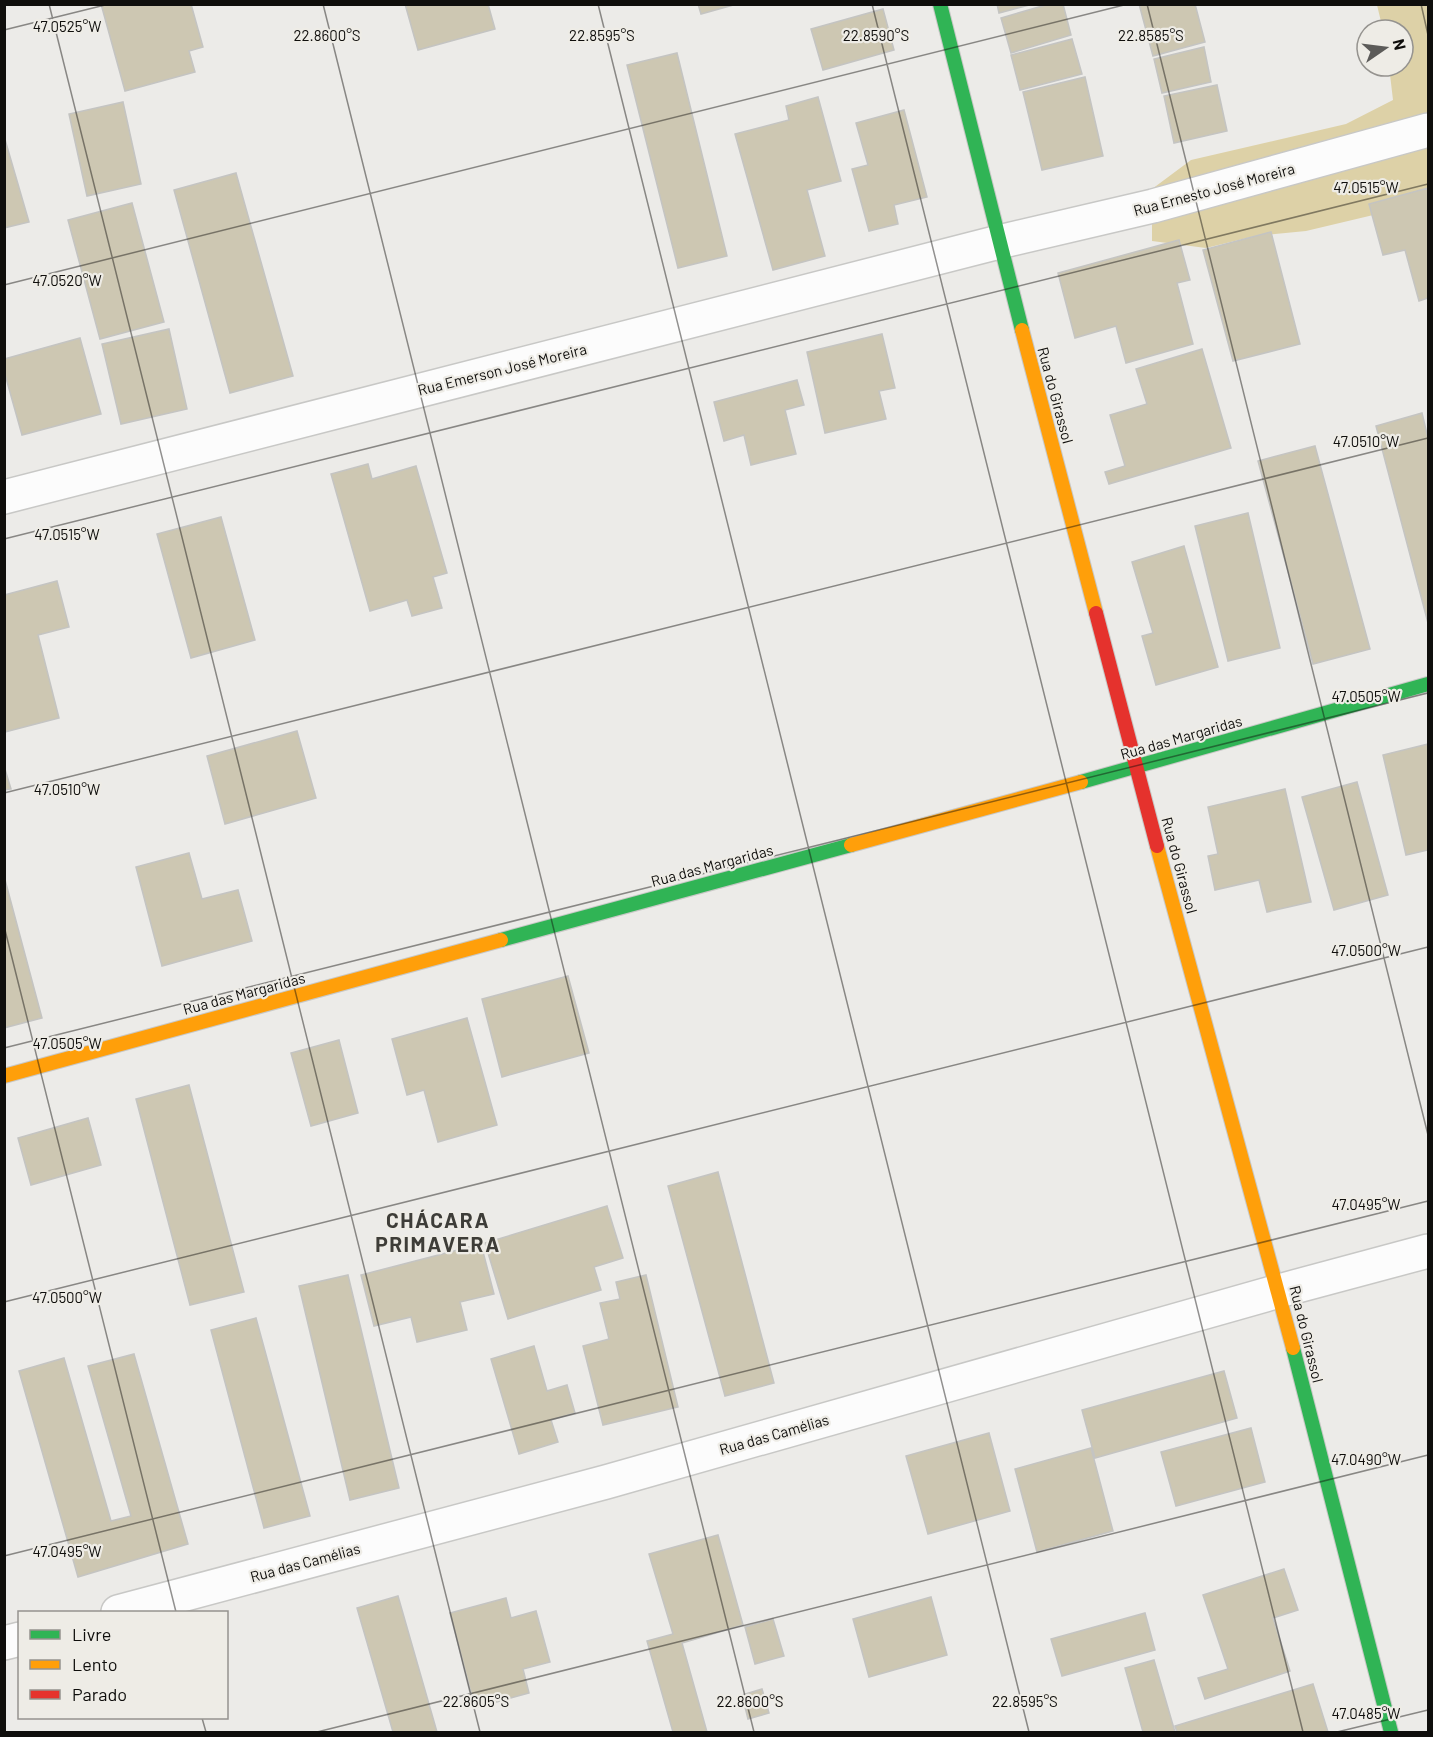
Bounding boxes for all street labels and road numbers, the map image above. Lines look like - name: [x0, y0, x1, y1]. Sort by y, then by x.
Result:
- street label: Rua Ernesto José Moreira: [1131, 159, 1297, 219]
- street label: Rua Emerson José Moreira: [416, 339, 588, 399]
- street label: Rua do Girassol: [1034, 345, 1078, 445]
- street label: Rua das Margaridas: [1118, 711, 1244, 763]
- street label: Rua do Girassol: [1158, 815, 1202, 915]
- street label: Rua das Margaridas: [649, 840, 775, 890]
- street label: Rua das Margaridas: [181, 968, 307, 1018]
- street label: Rua do Girassol: [1286, 1284, 1328, 1384]
- street label: Rua das Camélias: [717, 1410, 831, 1458]
- street label: Rua das Camélias: [248, 1539, 362, 1585]

